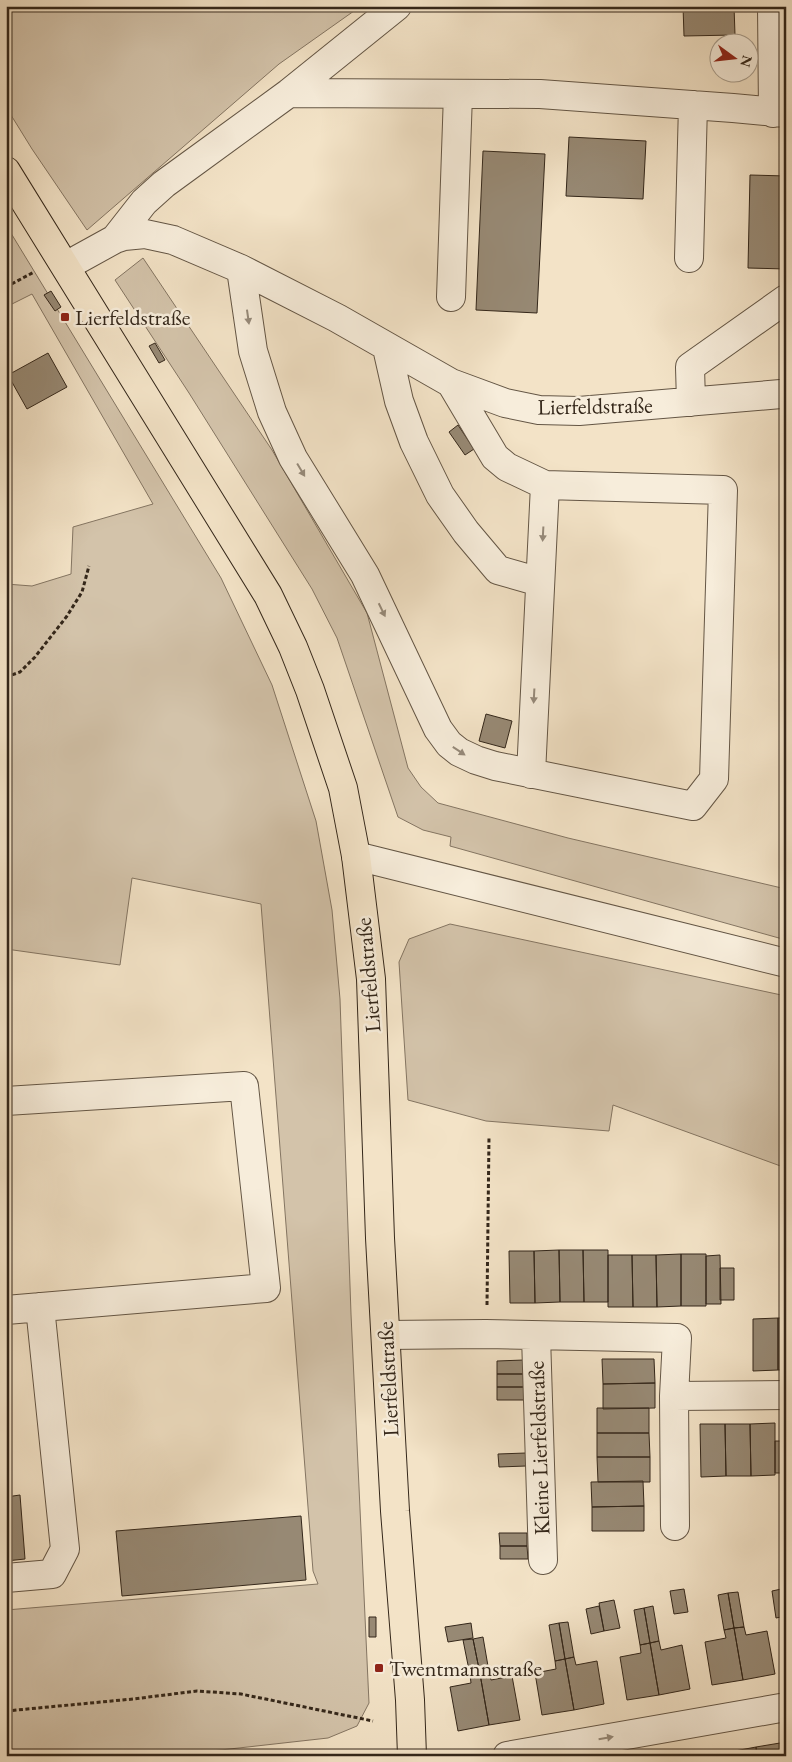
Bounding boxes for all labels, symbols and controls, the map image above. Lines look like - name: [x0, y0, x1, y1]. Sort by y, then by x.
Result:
- north arrow: [710, 32, 760, 82]
- text: N: [736, 54, 757, 70]
- place label: Lierfeldstraße: [75, 303, 191, 332]
- one-way arrow: [244, 310, 252, 326]
- marker: Lierfeldstraße: [59, 311, 71, 323]
- street label: Lierfeldstraße: [537, 390, 653, 422]
- one-way arrow: [296, 463, 305, 476]
- one-way arrow: [538, 526, 546, 542]
- one-way arrow: [378, 603, 386, 617]
- one-way arrow: [530, 688, 538, 704]
- one-way arrow: [453, 747, 466, 756]
- street label: Lierfeldstraße: [348, 916, 387, 1034]
- street label: Lierfeldstraße: [370, 1320, 406, 1437]
- street label: Kleine Lierfeldstraße: [521, 1360, 557, 1536]
- place label: Twentmannstraße: [389, 1654, 543, 1683]
- marker: Twentmannstraße: [373, 1662, 385, 1674]
- one-way arrow: [599, 1734, 615, 1742]

